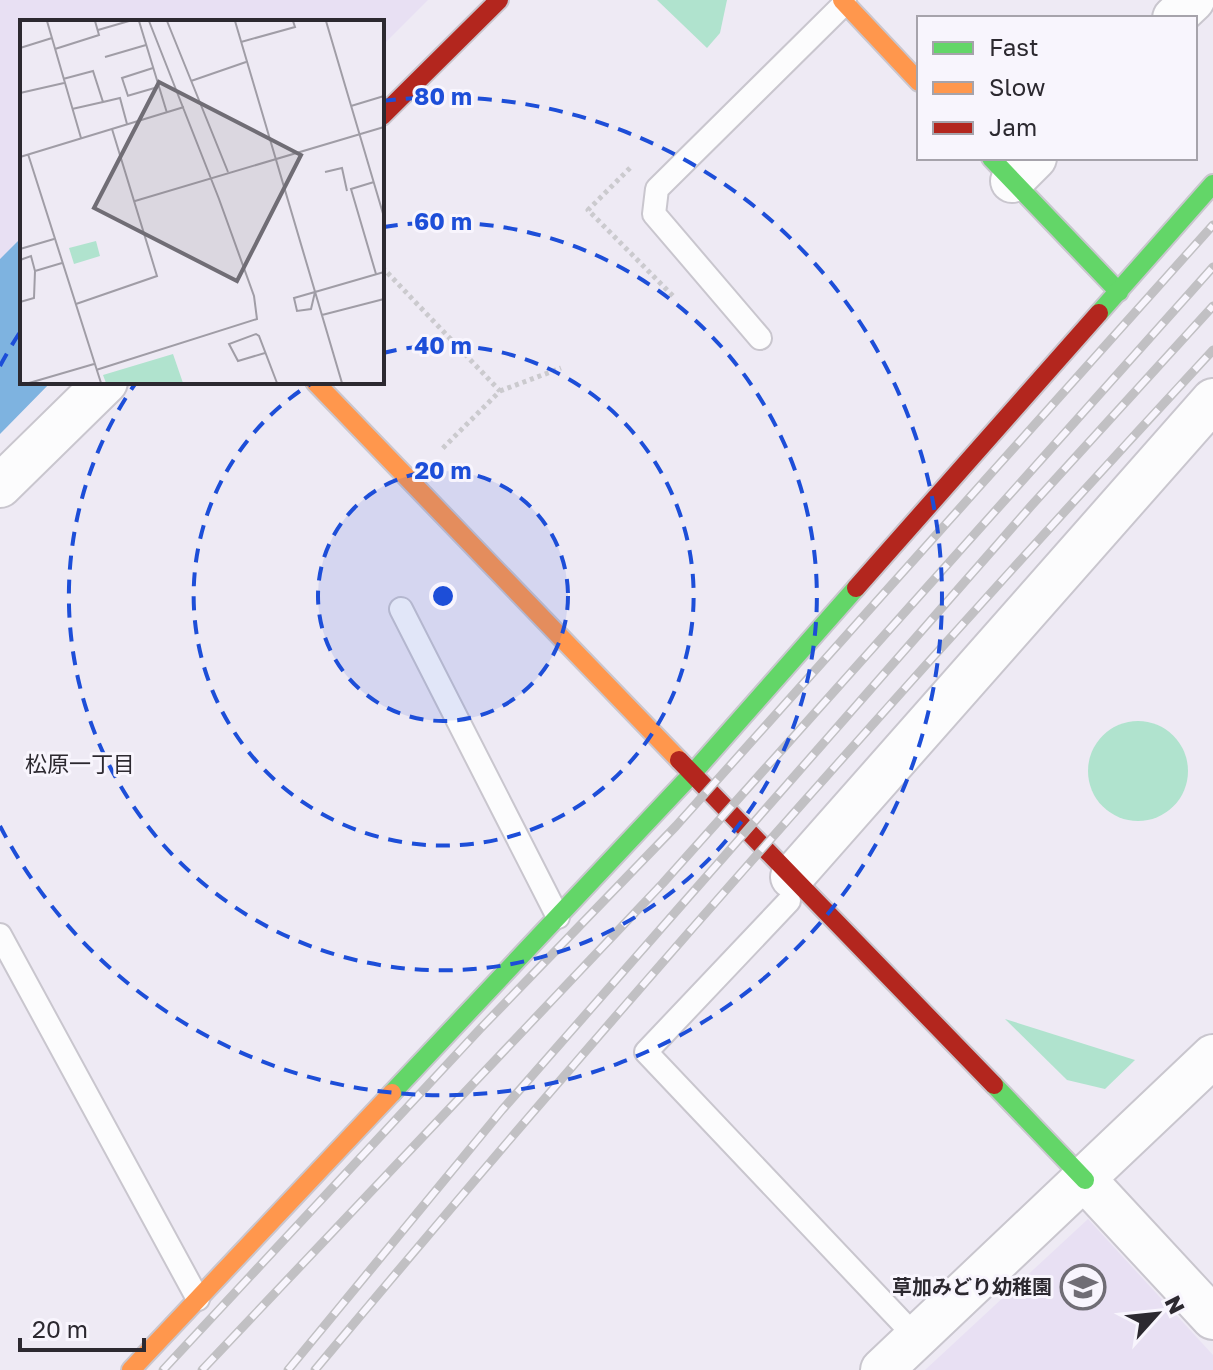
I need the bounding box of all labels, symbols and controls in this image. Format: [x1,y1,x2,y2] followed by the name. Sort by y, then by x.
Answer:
[917,16,1197,160] legend
[20,20,384,384] inset map
[989,32,1039,61] text: Fast
[989,72,1045,101] text: Slow
[414,81,472,110] text: 80 m
[989,112,1037,141] text: Jam
[414,206,472,235] text: 60 m
[414,330,472,359] text: 40 m
[414,455,472,484] text: 20 m
[429,582,457,610] centre of rings
[25,750,135,777] district label: 松原一丁目
[1059,1263,1107,1311] school or university icon: 草加みどり幼稚園
[892,1274,1052,1298] place label: 草加みどり幼稚園
[1117,1274,1197,1354] north arrow
[1159,1291,1191,1318] text: N
[20,1302,144,1352] scale bar
[32,1314,88,1343] text: 20 m

